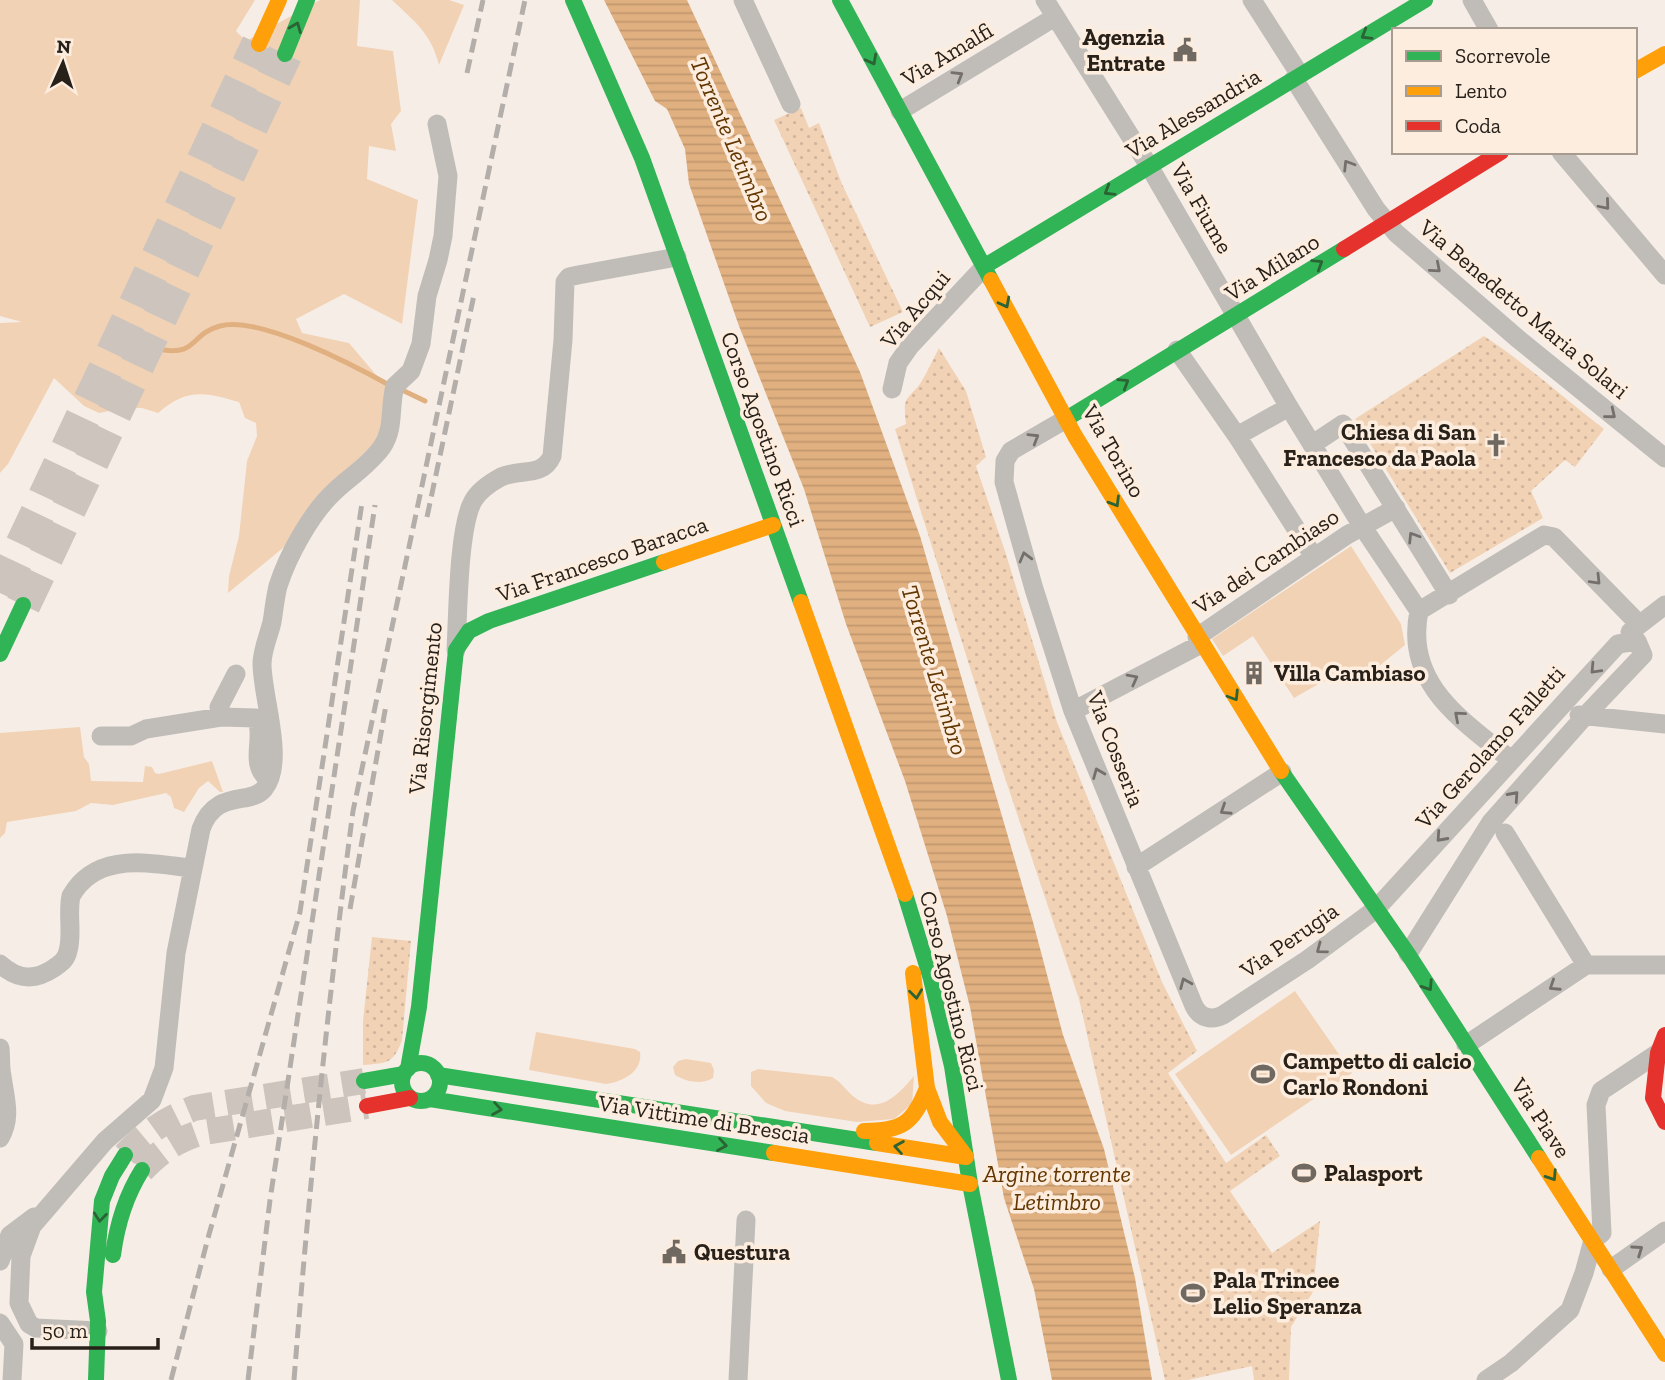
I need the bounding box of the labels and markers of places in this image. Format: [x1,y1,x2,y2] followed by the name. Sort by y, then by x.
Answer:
[1082,23,1165,77] place label: Agenzia Entrate
[1171,36,1199,64] public building icon: Agenzia Entrate
[1283,418,1476,472] place label: Chiesa di San Francesco da Paola
[1482,431,1510,459] church icon: Chiesa di San Francesco da Paola
[1240,659,1268,687] building icon: Villa Cambiaso
[1274,659,1425,687] place label: Villa Cambiaso
[1283,1047,1472,1101] place label: Campetto di calcio Carlo Rondoni
[1249,1060,1277,1088] sports icon: Campetto di calcio Carlo Rondoni
[1290,1159,1318,1187] sports icon: Palasport
[1324,1159,1423,1187] place label: Palasport
[660,1238,688,1266] public building icon: Questura
[694,1238,790,1266] place label: Questura
[1213,1266,1362,1320] place label: Pala Trincee Lelio Speranza
[1179,1279,1207,1307] sports icon: Pala Trincee Lelio Speranza

